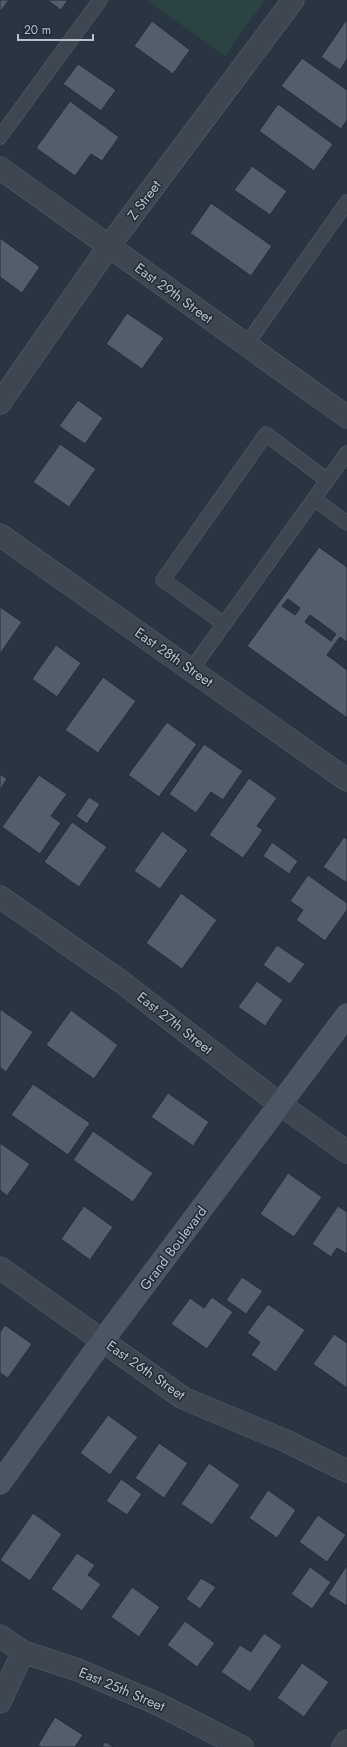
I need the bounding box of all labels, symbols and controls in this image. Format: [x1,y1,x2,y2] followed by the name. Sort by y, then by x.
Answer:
[18,16,93,42] scale bar
[24,21,51,39] text: 20 m
[122,175,166,224] street label: Z Street
[131,258,218,328] street label: East 29th Street
[131,623,218,692] street label: East 28th Street
[133,987,218,1059] street label: East 27th Street
[135,1202,211,1294] street label: Grand Boulevard
[103,1335,190,1405] street label: East 26th Street
[76,1662,169,1716] street label: East 25th Street

